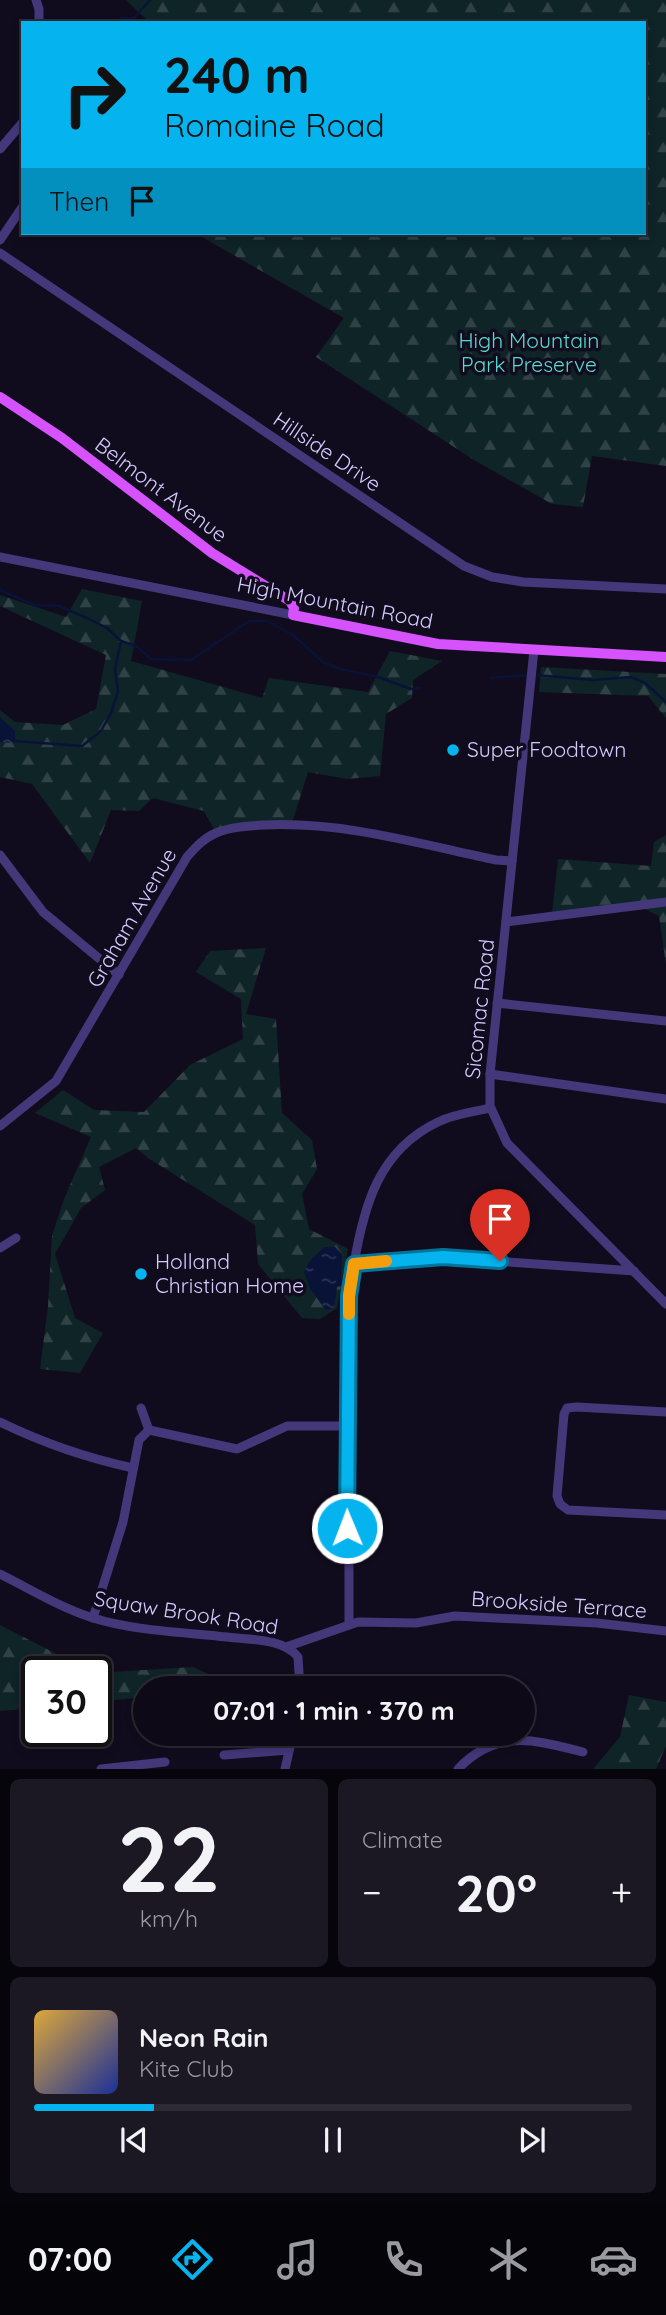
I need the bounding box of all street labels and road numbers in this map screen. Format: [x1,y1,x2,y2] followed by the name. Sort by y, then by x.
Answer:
[269,406,386,497] street label: Hillside Drive
[90,431,233,547] street label: Belmont Avenue
[235,570,435,634] street label: High Mountain Road
[81,843,182,992] street label: Graham Avenue
[459,938,499,1080] street label: Sicomac Road
[92,1585,280,1639] street label: Squaw Brook Road
[470,1585,648,1623] street label: Brookside Terrace

